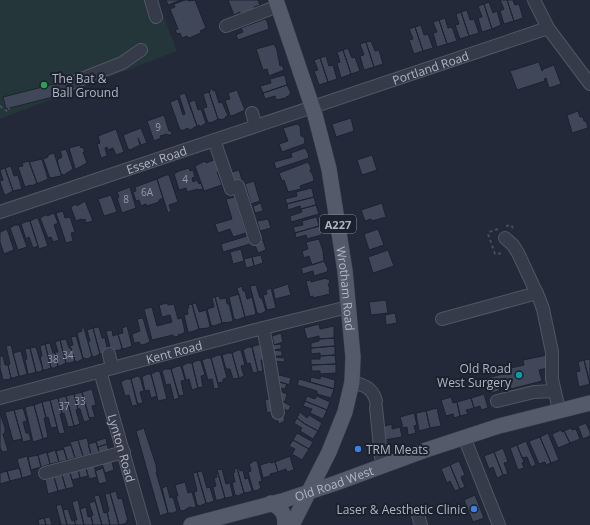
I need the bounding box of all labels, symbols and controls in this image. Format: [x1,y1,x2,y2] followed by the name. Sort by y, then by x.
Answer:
[390,47,471,88] street label: Portland Road
[52,70,119,101] place label: The Bat & Ball Ground
[39,80,49,90] marker: The Bat & Ball Ground
[155,120,161,134] house number: 9
[124,141,189,178] street label: Essex Road
[182,172,188,186] house number: 4
[141,185,154,199] house number: 6A
[123,192,129,206] house number: 8
[320,215,356,233] road number: A227
[333,245,359,331] street label: Wrotham Road
[144,336,204,367] street label: Kent Road
[62,348,74,362] house number: 34
[47,352,59,366] house number: 38
[437,360,512,391] place label: Old Road West Surgery
[514,370,524,380] marker: Old Road West Surgery
[74,394,86,408] house number: 33
[58,399,70,413] house number: 37
[104,412,140,484] street label: Lynton Road
[366,441,428,458] place label: TRM Meats
[353,444,363,454] marker: TRM Meats
[292,461,376,505] street label: Old Road West
[336,501,466,518] place label: Laser & Aesthetic Clinic
[469,504,479,514] marker: Laser & Aesthetic Clinic

